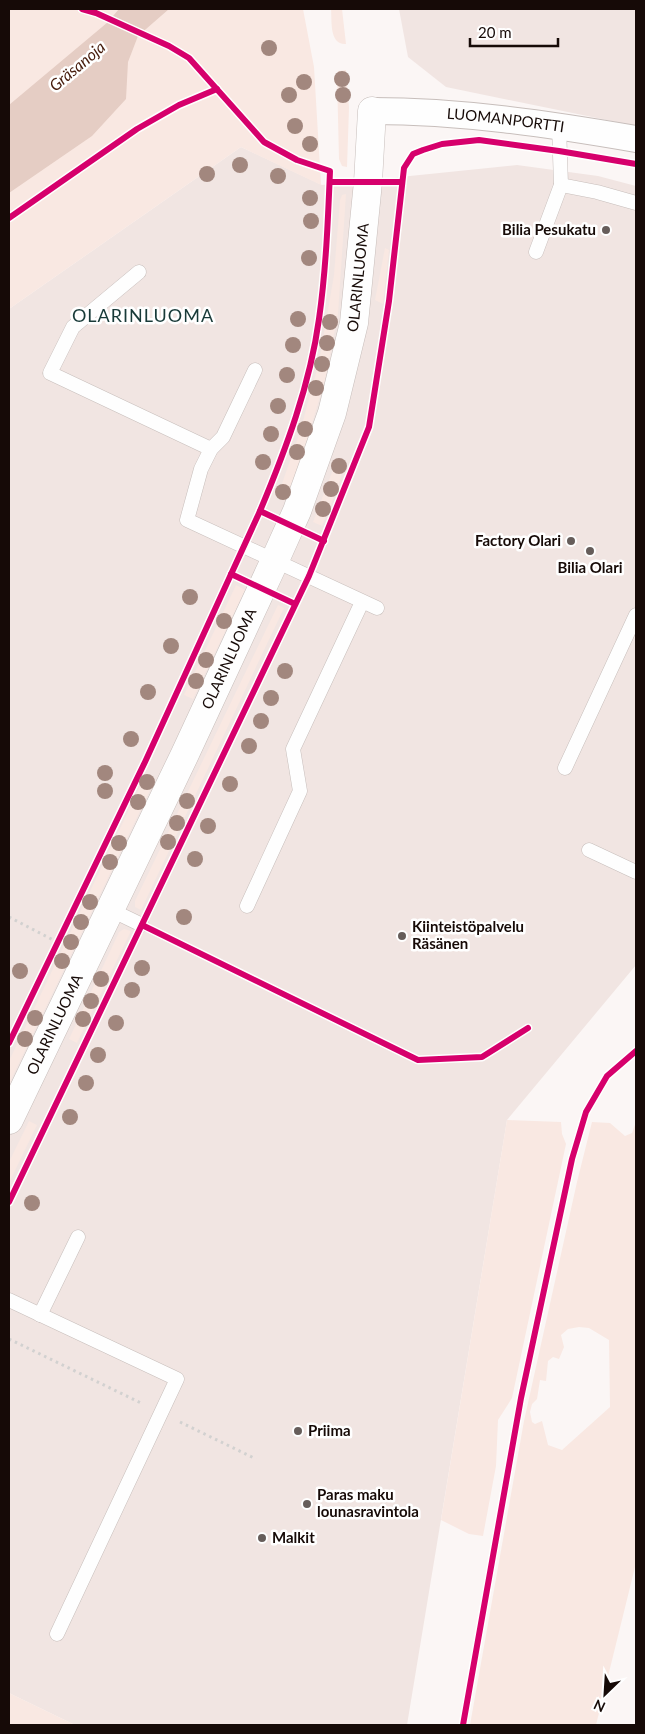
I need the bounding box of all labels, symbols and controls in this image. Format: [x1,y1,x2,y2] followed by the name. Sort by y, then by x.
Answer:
[470,15,558,47] scale bar
[478,23,512,41] text: 20 m
[45,37,109,94] water label: Gräsanoja
[446,104,566,135] street label: LUOMANPORTTI
[502,220,596,238] place label: Bilia Pesukatu
[342,221,372,334] street label: OLARINLUOMA
[600,224,612,236] marker: Bilia Pesukatu
[72,304,214,326] district label: OLARINLUOMA
[475,531,561,549] place label: Factory Olari
[565,535,577,547] marker: Factory Olari
[584,545,596,557] marker: Bilia Olari
[557,558,623,576] place label: Bilia Olari
[197,604,260,712] street label: OLARINLUOMA
[412,917,524,952] place label: Kiinteistöpalvelu Räsänen
[396,930,408,942] marker: Kiinteistöpalvelu Räsänen
[22,970,86,1077] street label: OLARINLUOMA
[308,1421,351,1439] place label: Priima
[292,1425,304,1437] marker: Priima
[317,1485,419,1520] place label: Paras maku lounasravintola
[301,1498,313,1510] marker: Paras maku lounasravintola
[272,1528,315,1546] place label: Malkit
[256,1532,268,1544] marker: Malkit
[580,1669,630,1719] north arrow
[591,1696,608,1716] text: N

